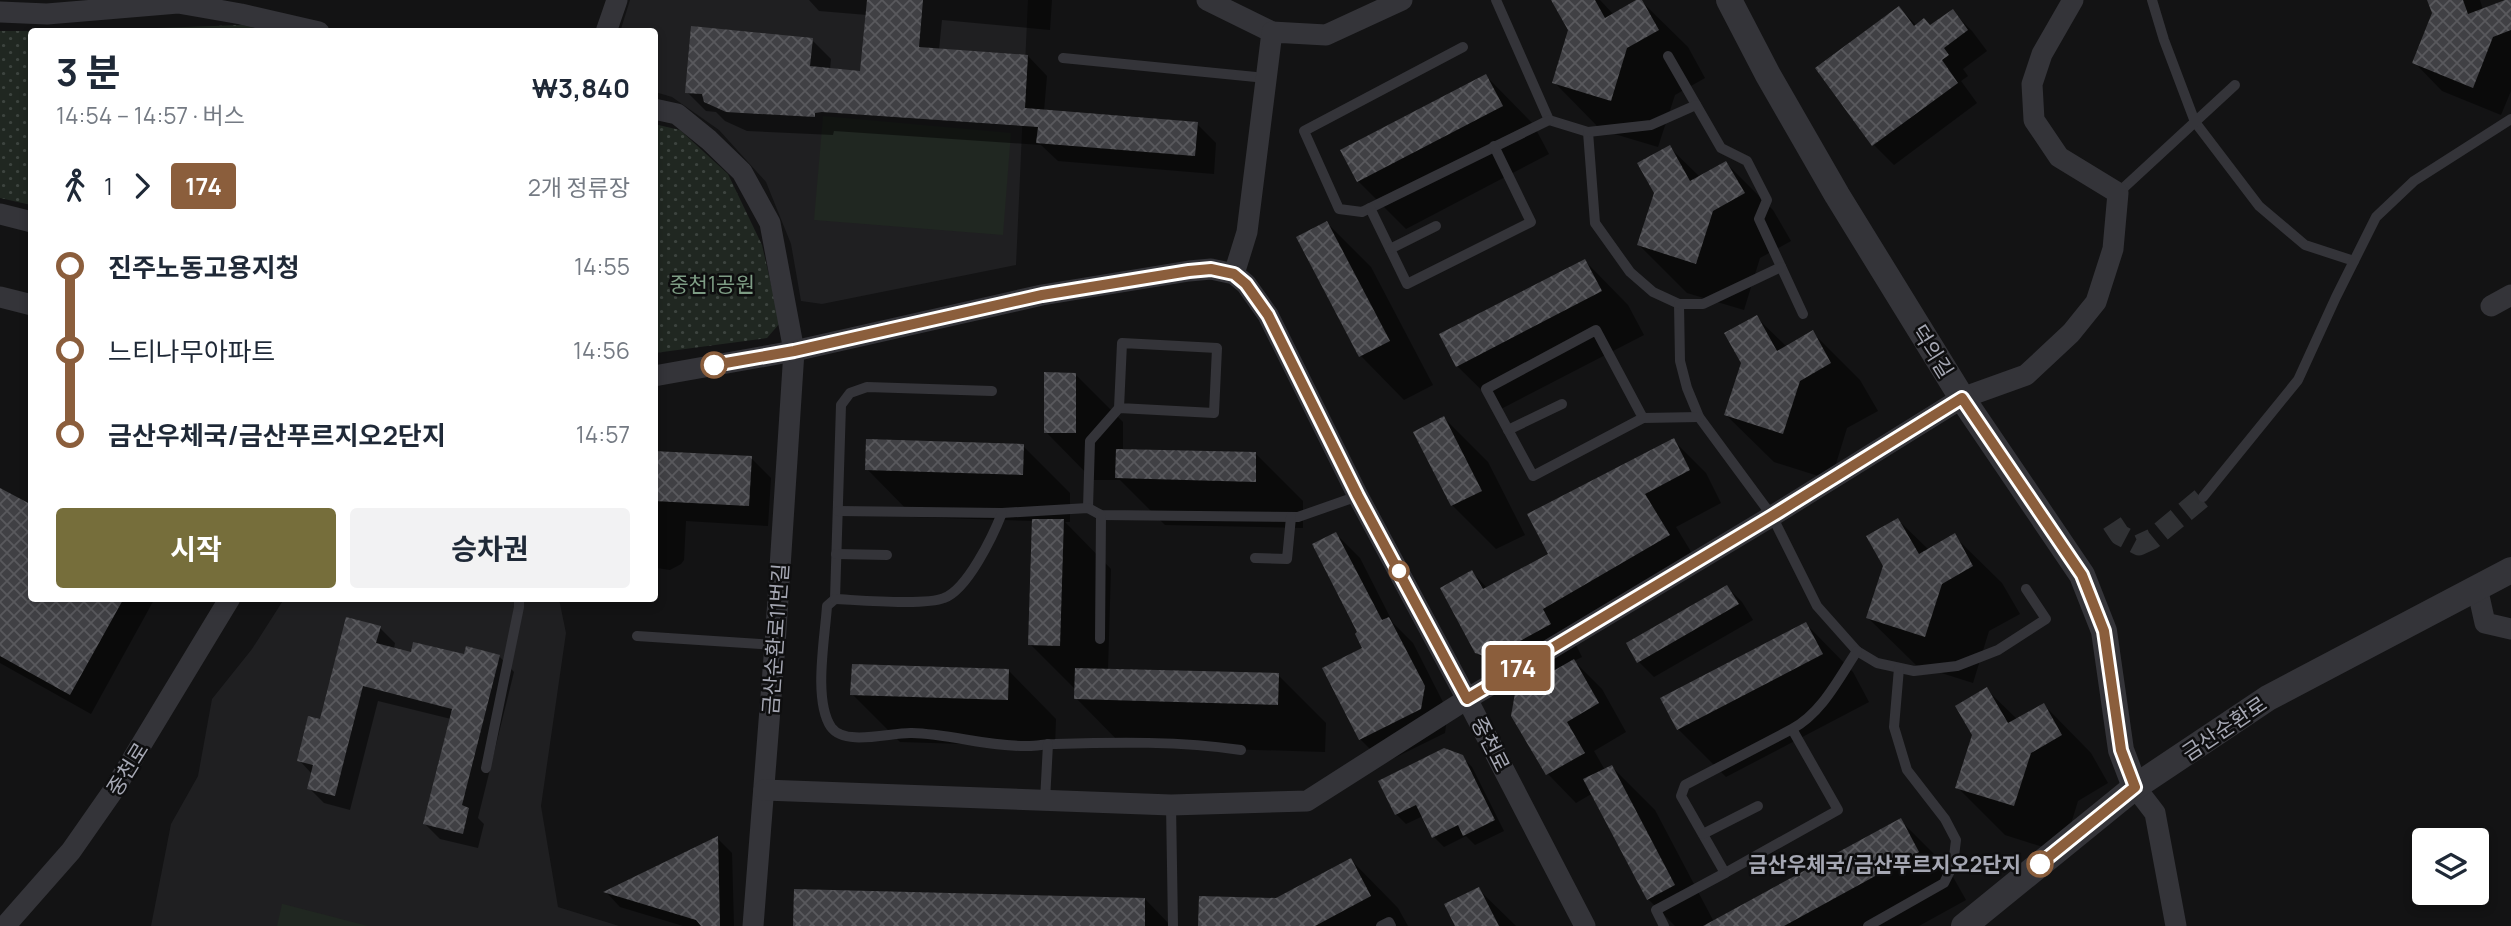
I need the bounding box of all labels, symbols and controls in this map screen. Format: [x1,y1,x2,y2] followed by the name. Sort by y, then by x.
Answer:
[56,45,121,97] text: 3 분
[532,70,630,106] text: ₩3,840
[56,99,245,131] text: 14:54 – 14:57 · 버스
[56,167,94,205] icon: walk
[123,167,161,205] icon: forward
[185,169,222,202] text: 174
[104,170,113,202] text: 1
[528,171,630,203] text: 2개 정류장
[108,249,299,285] text: 진주노동고용지청
[574,250,630,282] text: 14:55
[669,270,755,298] park label: 중천1공원
[1906,319,1960,383] street label: 덕의길
[108,333,275,369] text: 느티나무아파트
[573,334,630,366] text: 14:56
[701,352,727,378] unlabelled marker
[108,417,446,453] text: 금산우체국/금산푸르지오2단지
[576,418,630,450] text: 14:57
[56,508,336,588] button: 시작
[350,508,630,588] button: 승차권
[1389,561,1409,581] unlabelled marker
[756,562,794,716] street label: 금산순환로11번길
[1478,645,1558,691] line badge: 174
[1500,651,1536,684] text: 174
[2176,689,2272,767] street label: 금산순환로
[1465,712,1517,776] street label: 중천로
[100,737,154,801] street label: 중천로
[2412,828,2489,905] map controls
[2412,828,2489,905] button: layers
[1748,850,2021,878] place label: 금산우체국/금산푸르지오2단지
[2027,851,2053,877] marker: 금산우체국/금산푸르지오2단지

